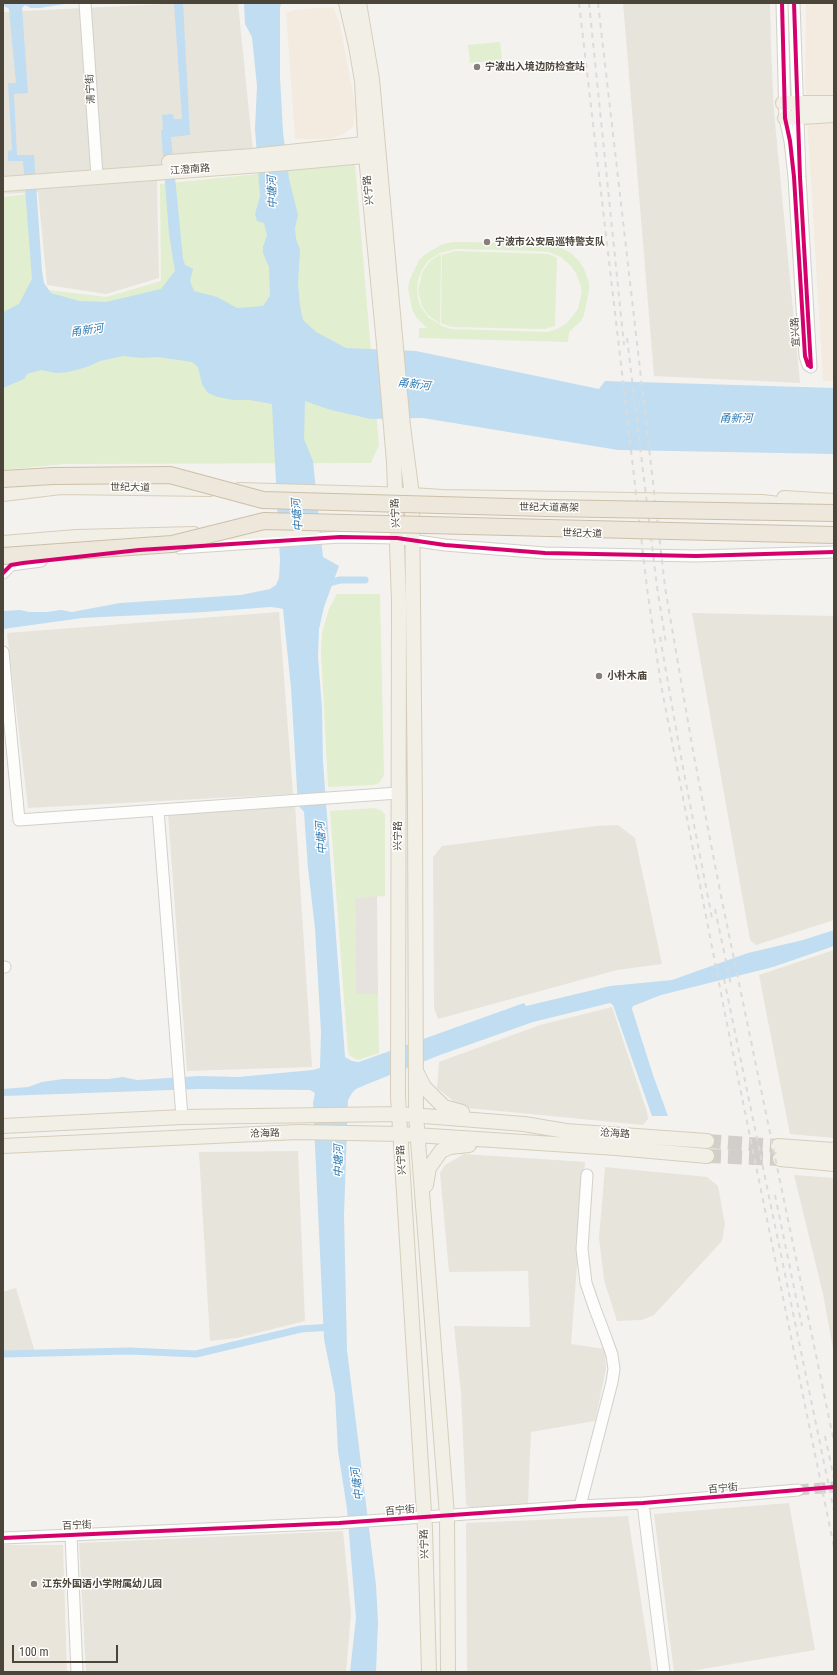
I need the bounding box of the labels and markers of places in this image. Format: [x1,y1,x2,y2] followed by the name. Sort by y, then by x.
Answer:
[485,61,585,73] place label: 宁波出入境边防检查站
[472,62,482,72] marker: 宁波出入境边防检查站
[495,236,605,248] place label: 宁波市公安局巡特警支队
[482,237,492,247] marker: 宁波市公安局巡特警支队
[607,670,647,682] place label: 小朴木庙
[594,671,604,681] marker: 小朴木庙
[42,1578,162,1590] place label: 江东外国语小学附属幼儿园
[29,1579,39,1589] marker: 江东外国语小学附属幼儿园

